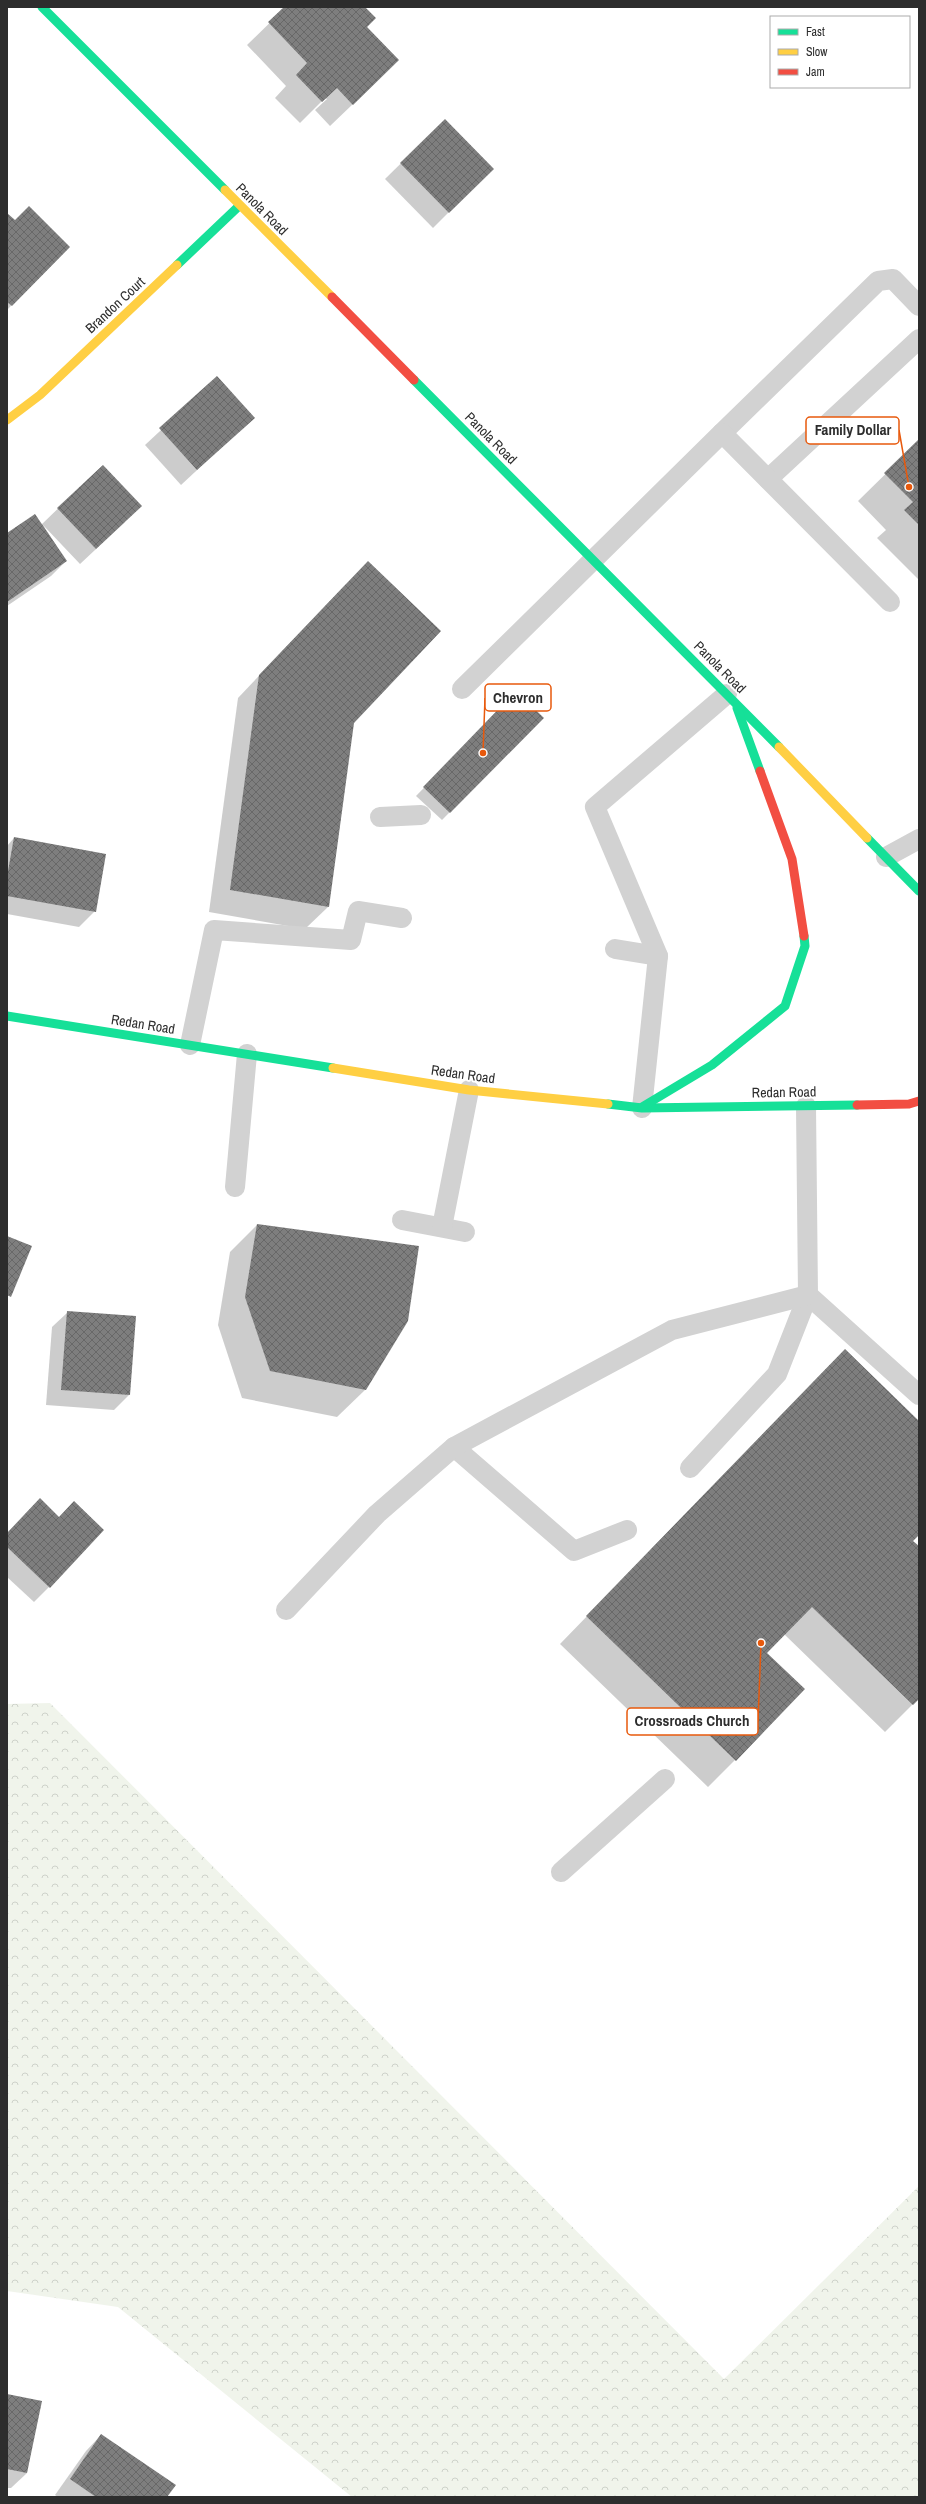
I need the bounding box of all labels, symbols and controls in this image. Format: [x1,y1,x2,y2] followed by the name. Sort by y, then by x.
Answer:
[770,16,910,88] legend
[806,24,825,40] text: Fast
[806,44,828,60] text: Slow
[806,64,825,80] text: Jam
[232,179,292,239] street label: Panola Road
[82,273,148,337] street label: Brandon Court
[461,408,521,468] street label: Panola Road
[806,417,899,444] callout: Family Dollar
[815,419,892,440] text: Family Dollar
[690,637,750,697] street label: Panola Road
[485,684,551,711] callout: Chevron
[493,687,543,708] text: Chevron
[110,1010,176,1038] street label: Redan Road
[430,1061,496,1087] street label: Redan Road
[752,1082,816,1102] street label: Redan Road
[627,1708,758,1735] callout: Crossroads Church
[635,1710,749,1731] text: Crossroads Church

